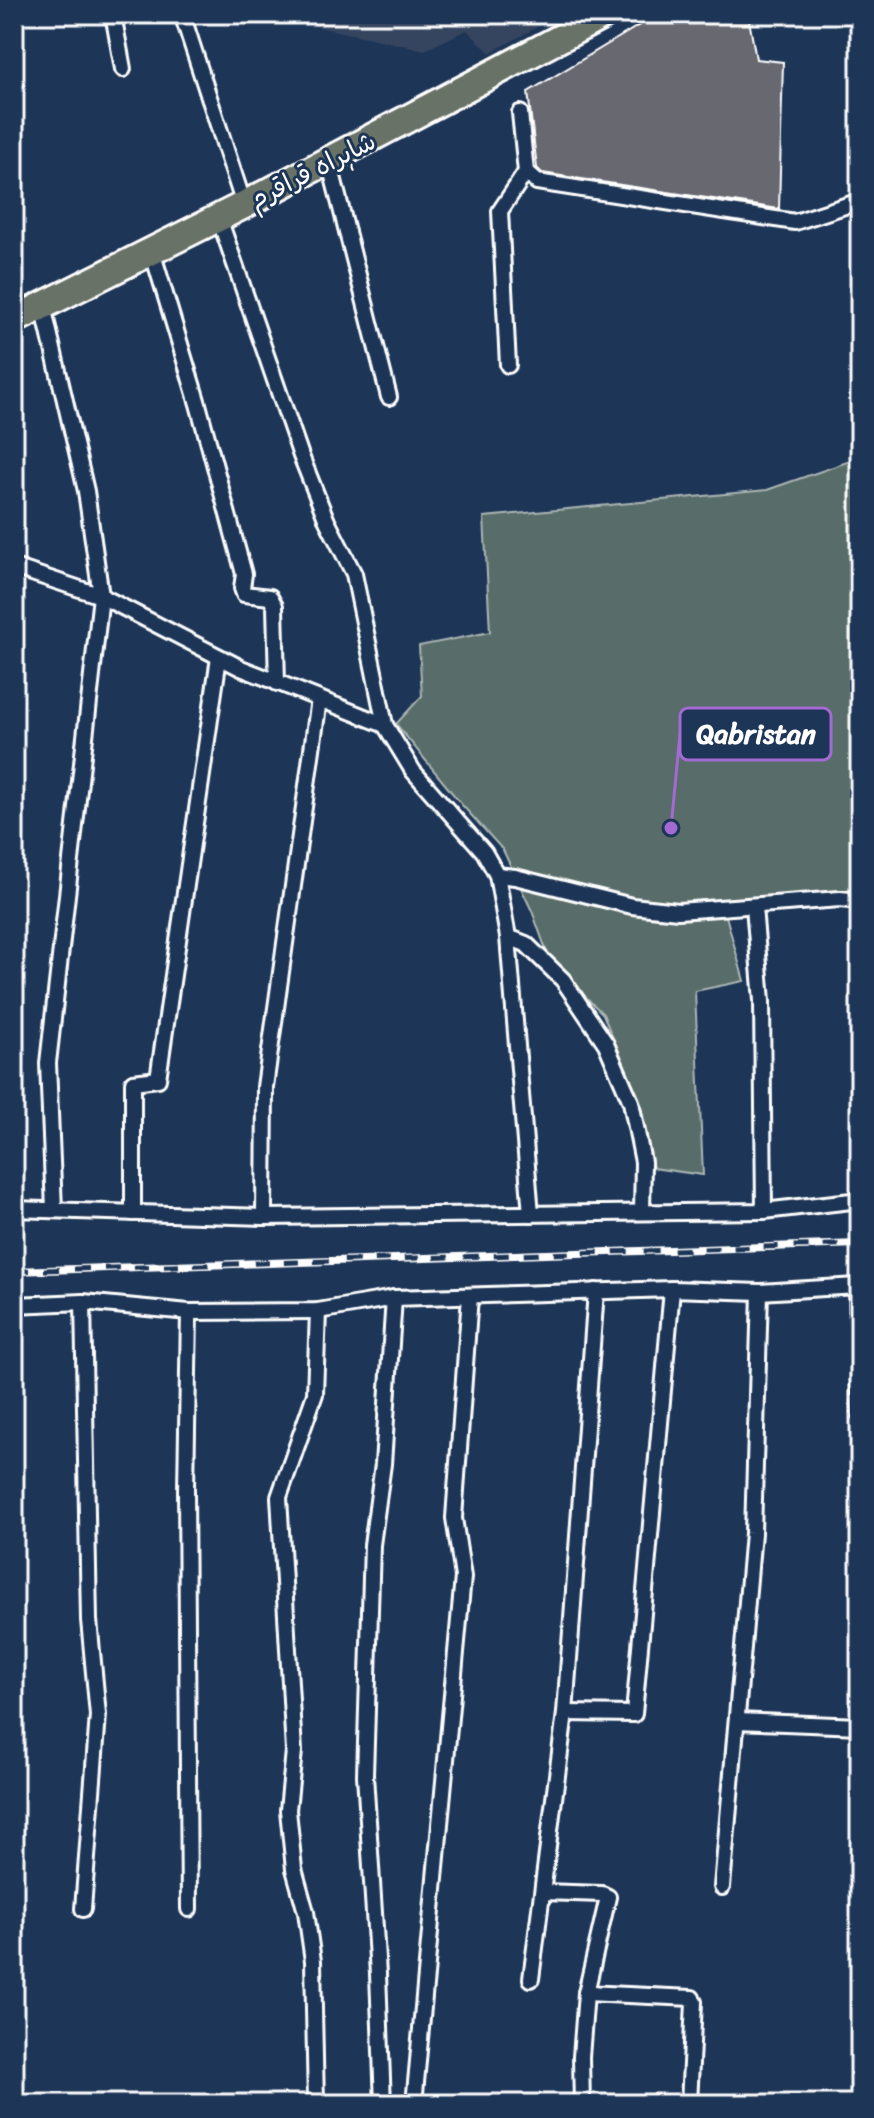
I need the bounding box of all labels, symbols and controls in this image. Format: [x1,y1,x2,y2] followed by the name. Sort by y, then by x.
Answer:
[240,118,384,222] street label: شاہراہ قراقرم
[680,708,831,760] callout: Qabristan
[696,709,817,758] text: Qabristan

